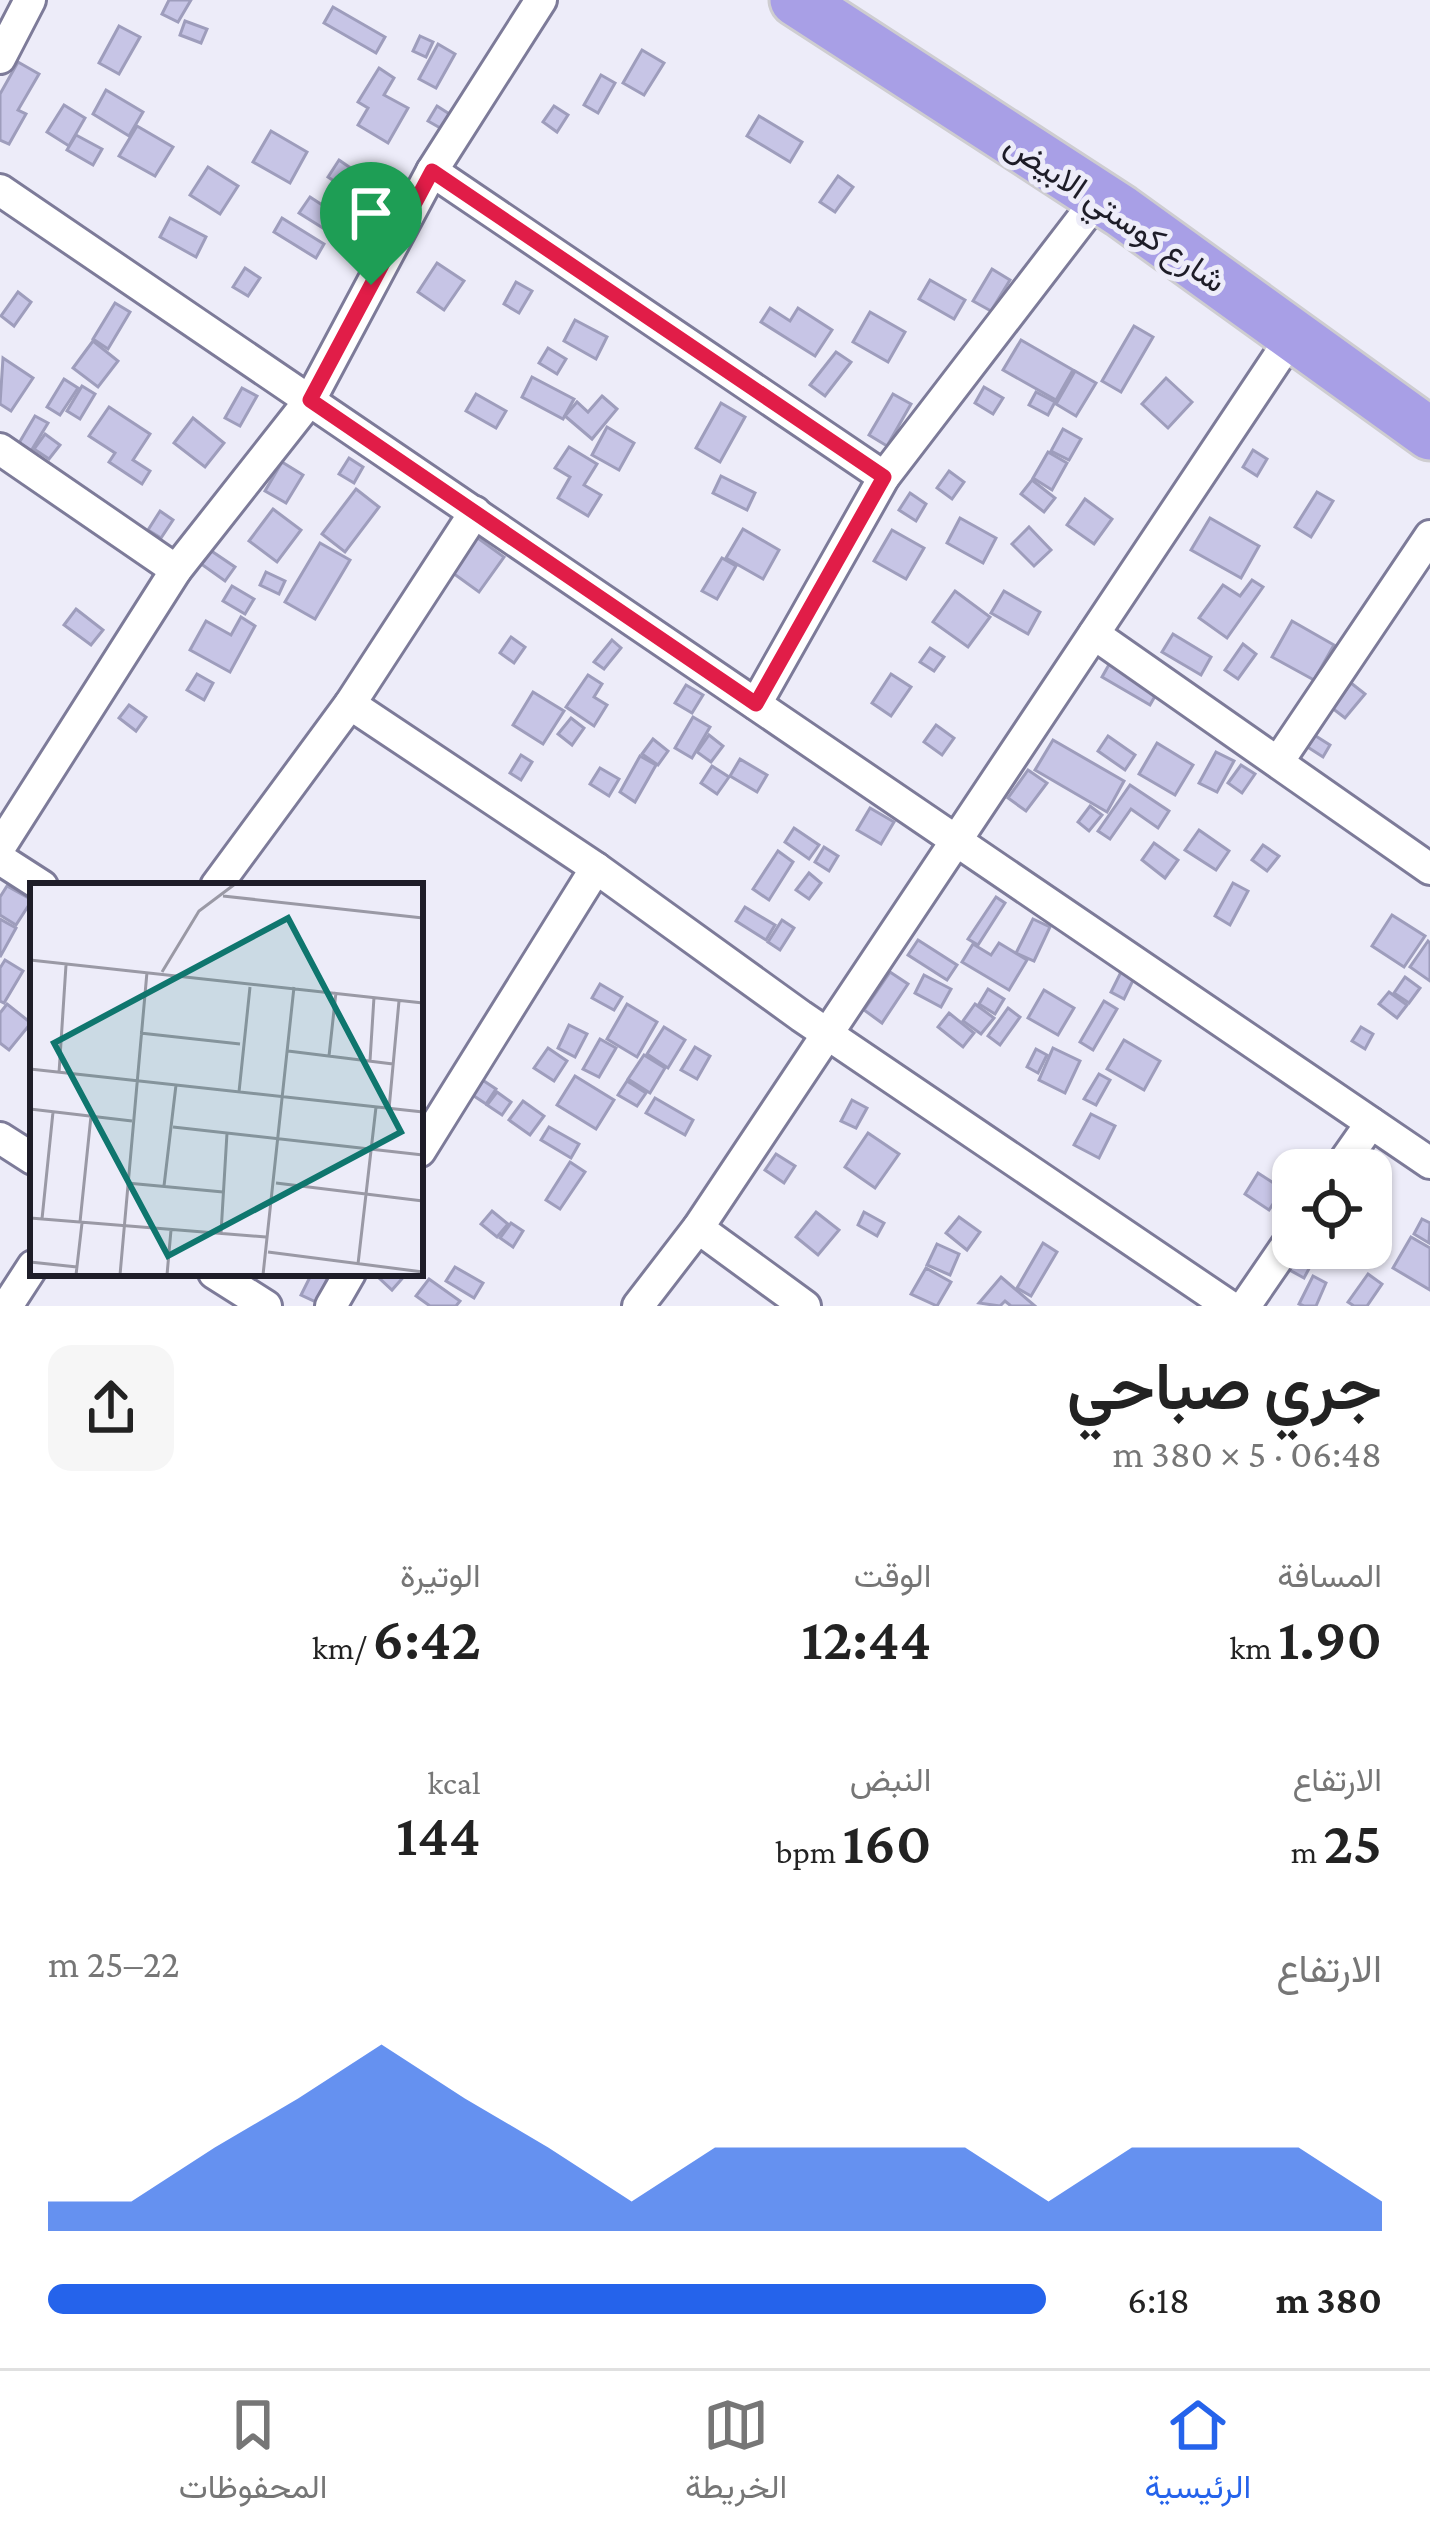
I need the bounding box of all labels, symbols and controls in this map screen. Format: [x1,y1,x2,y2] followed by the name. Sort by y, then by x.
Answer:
[994,125,1233,306] street label: شارع كوستي الابيض
[320,162,422,285] pin
[338,180,404,246] icon: arrive
[30,883,423,1276] inset map
[1272,1149,1392,1269] map controls
[1272,1149,1392,1269] button: locate
[48,1345,174,1471] button: share
[1067,1350,1382,1423] text: جري صباحي
[1112,1432,1382,1475] text: 06:48 · 5 × 380 m
[400,1557,481,1594] text: الوتيرة
[854,1557,931,1594] text: الوقت
[1277,1557,1382,1594] text: المسافة
[372,1605,481,1672] text: 6:42
[801,1605,931,1672] text: 12:44
[1278,1605,1382,1672] text: 1.90
[312,1629,372,1666] text: /km
[1229,1629,1278,1666] text: km
[850,1761,931,1798] text: النبض
[1292,1761,1382,1798] text: الارتفاع
[427,1764,481,1801] text: kcal
[396,1801,481,1868] text: 144
[843,1809,931,1876] text: 160
[1323,1809,1382,1876] text: 25
[776,1833,843,1870] text: bpm
[1291,1833,1323,1870] text: m
[48,1942,180,1985] text: 22–25 m
[1276,1947,1382,1990] text: الارتفاع
[1127,2278,1190,2321] text: 6:18
[1276,2278,1382,2321] text: 380 m
[179,2392,327,2516] tab: المحفوظات
[685,2392,787,2516] tab: الخريطة
[1145,2392,1251,2516] tab: الرئيسية

